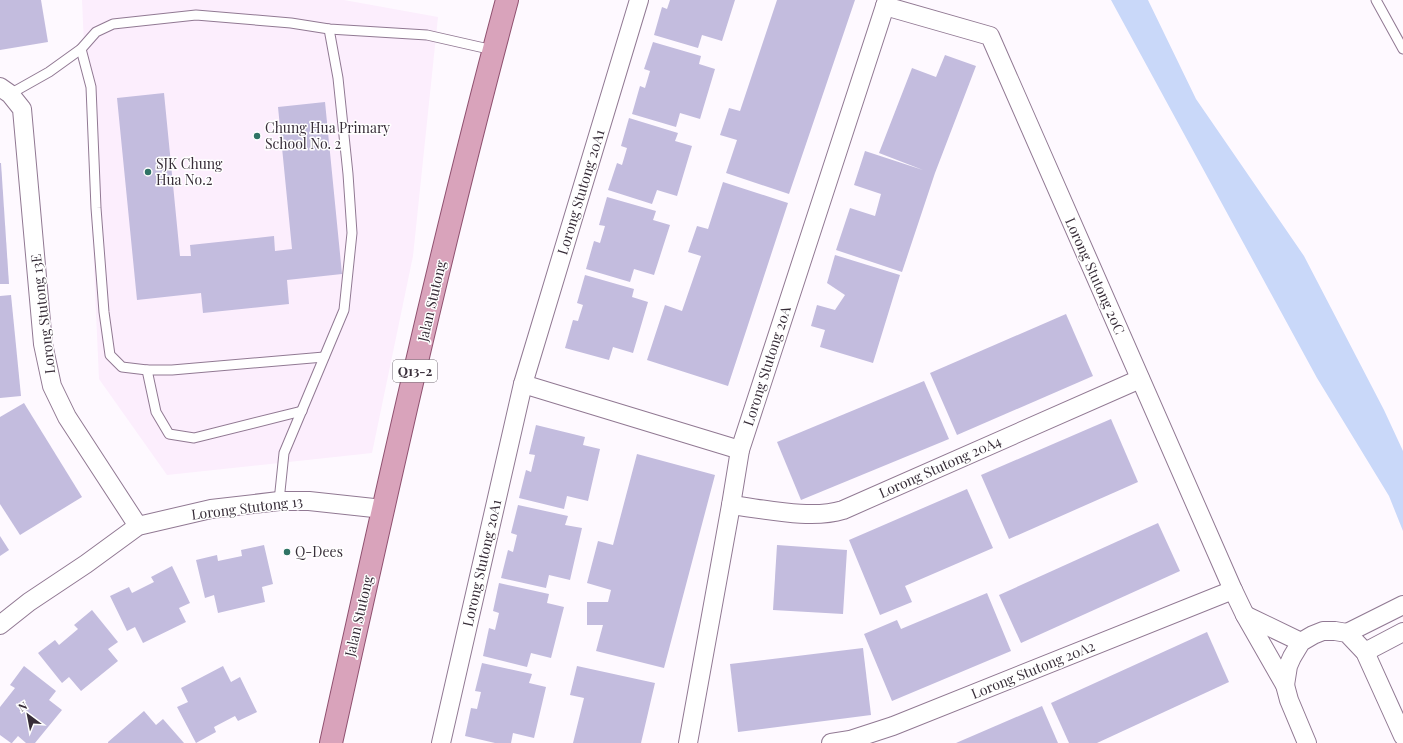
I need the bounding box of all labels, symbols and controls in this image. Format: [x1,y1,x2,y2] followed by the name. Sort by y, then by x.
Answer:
[265,118,390,153] place label: Chung Hua Primary School No. 2
[552,127,609,257] street label: Lorong Stutong 20A1
[252,131,262,141] marker: Chung Hua Primary School No. 2
[156,154,223,189] place label: SJK Chung Hua No.2
[143,167,153,177] marker: SJK Chung Hua No.2
[1061,215,1130,337] street label: Lorong Stutong 20C
[26,253,59,375] street label: Lorong Stutong 13E
[413,258,450,344] street label: Jalan Stutong
[738,303,795,428] street label: Lorong Stutong 20A
[393,360,437,382] road number: Q13-2
[876,431,1004,502] street label: Lorong Stutong 20A4
[190,491,304,524] street label: Lorong Stutong 13
[458,497,505,628] street label: Lorong Stutong 20A1
[295,542,343,561] place label: Q-Dees
[282,547,292,557] marker: Q-Dees
[340,573,377,659] street label: Jalan Stutong
[968,636,1098,703] street label: Lorong Stutong 20A2
[8,695,48,735] north arrow
[15,698,30,715] text: N

